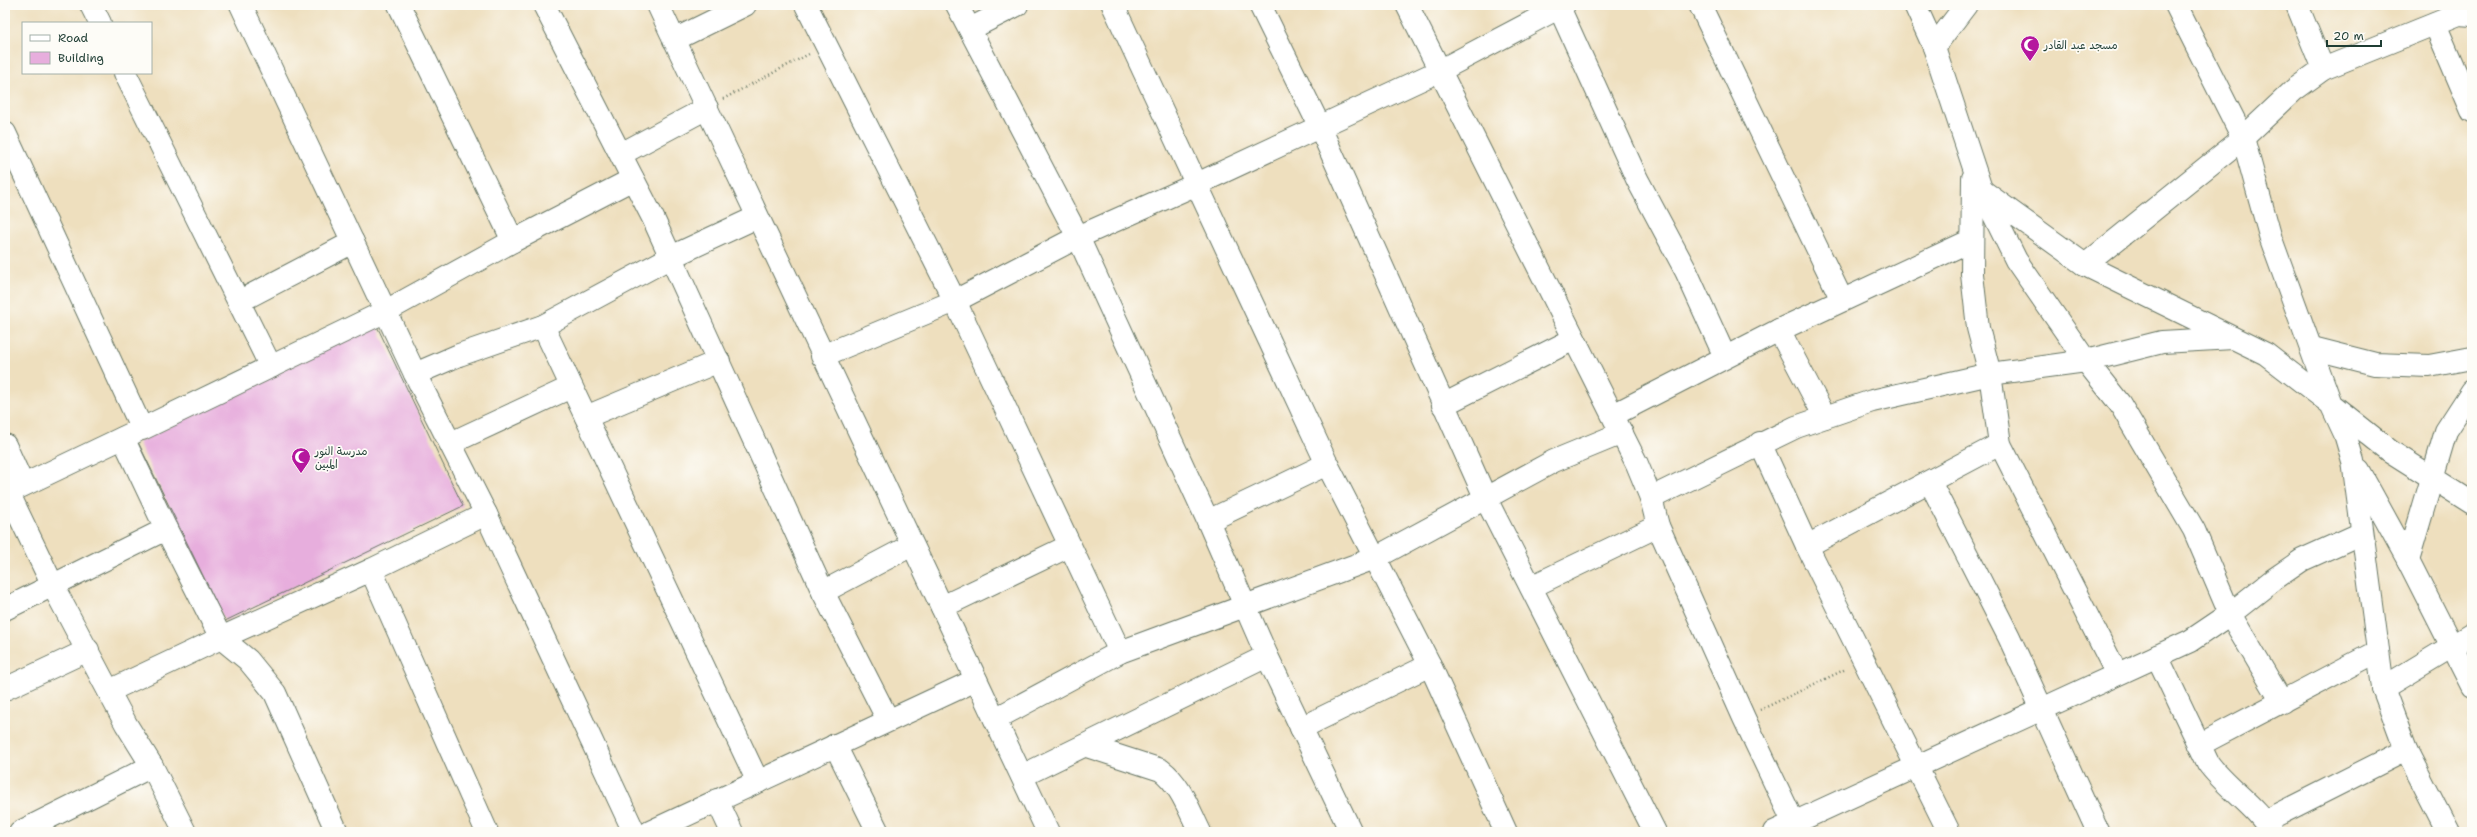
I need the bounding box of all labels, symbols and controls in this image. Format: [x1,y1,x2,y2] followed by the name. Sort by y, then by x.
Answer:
[22,22,152,74] legend
[2327,22,2381,48] scale bar
[2333,28,2364,44] text: 20 m
[58,30,89,46] text: Road
[2019,34,2041,62] mosque icon: مسجد عبد القادر
[2043,38,2118,53] place label: مسجد عبد القادر
[58,50,104,66] text: Building
[314,444,368,472] place label: مدرسة النور المبين
[290,446,312,474] mosque icon: مدرسة النور المبين

